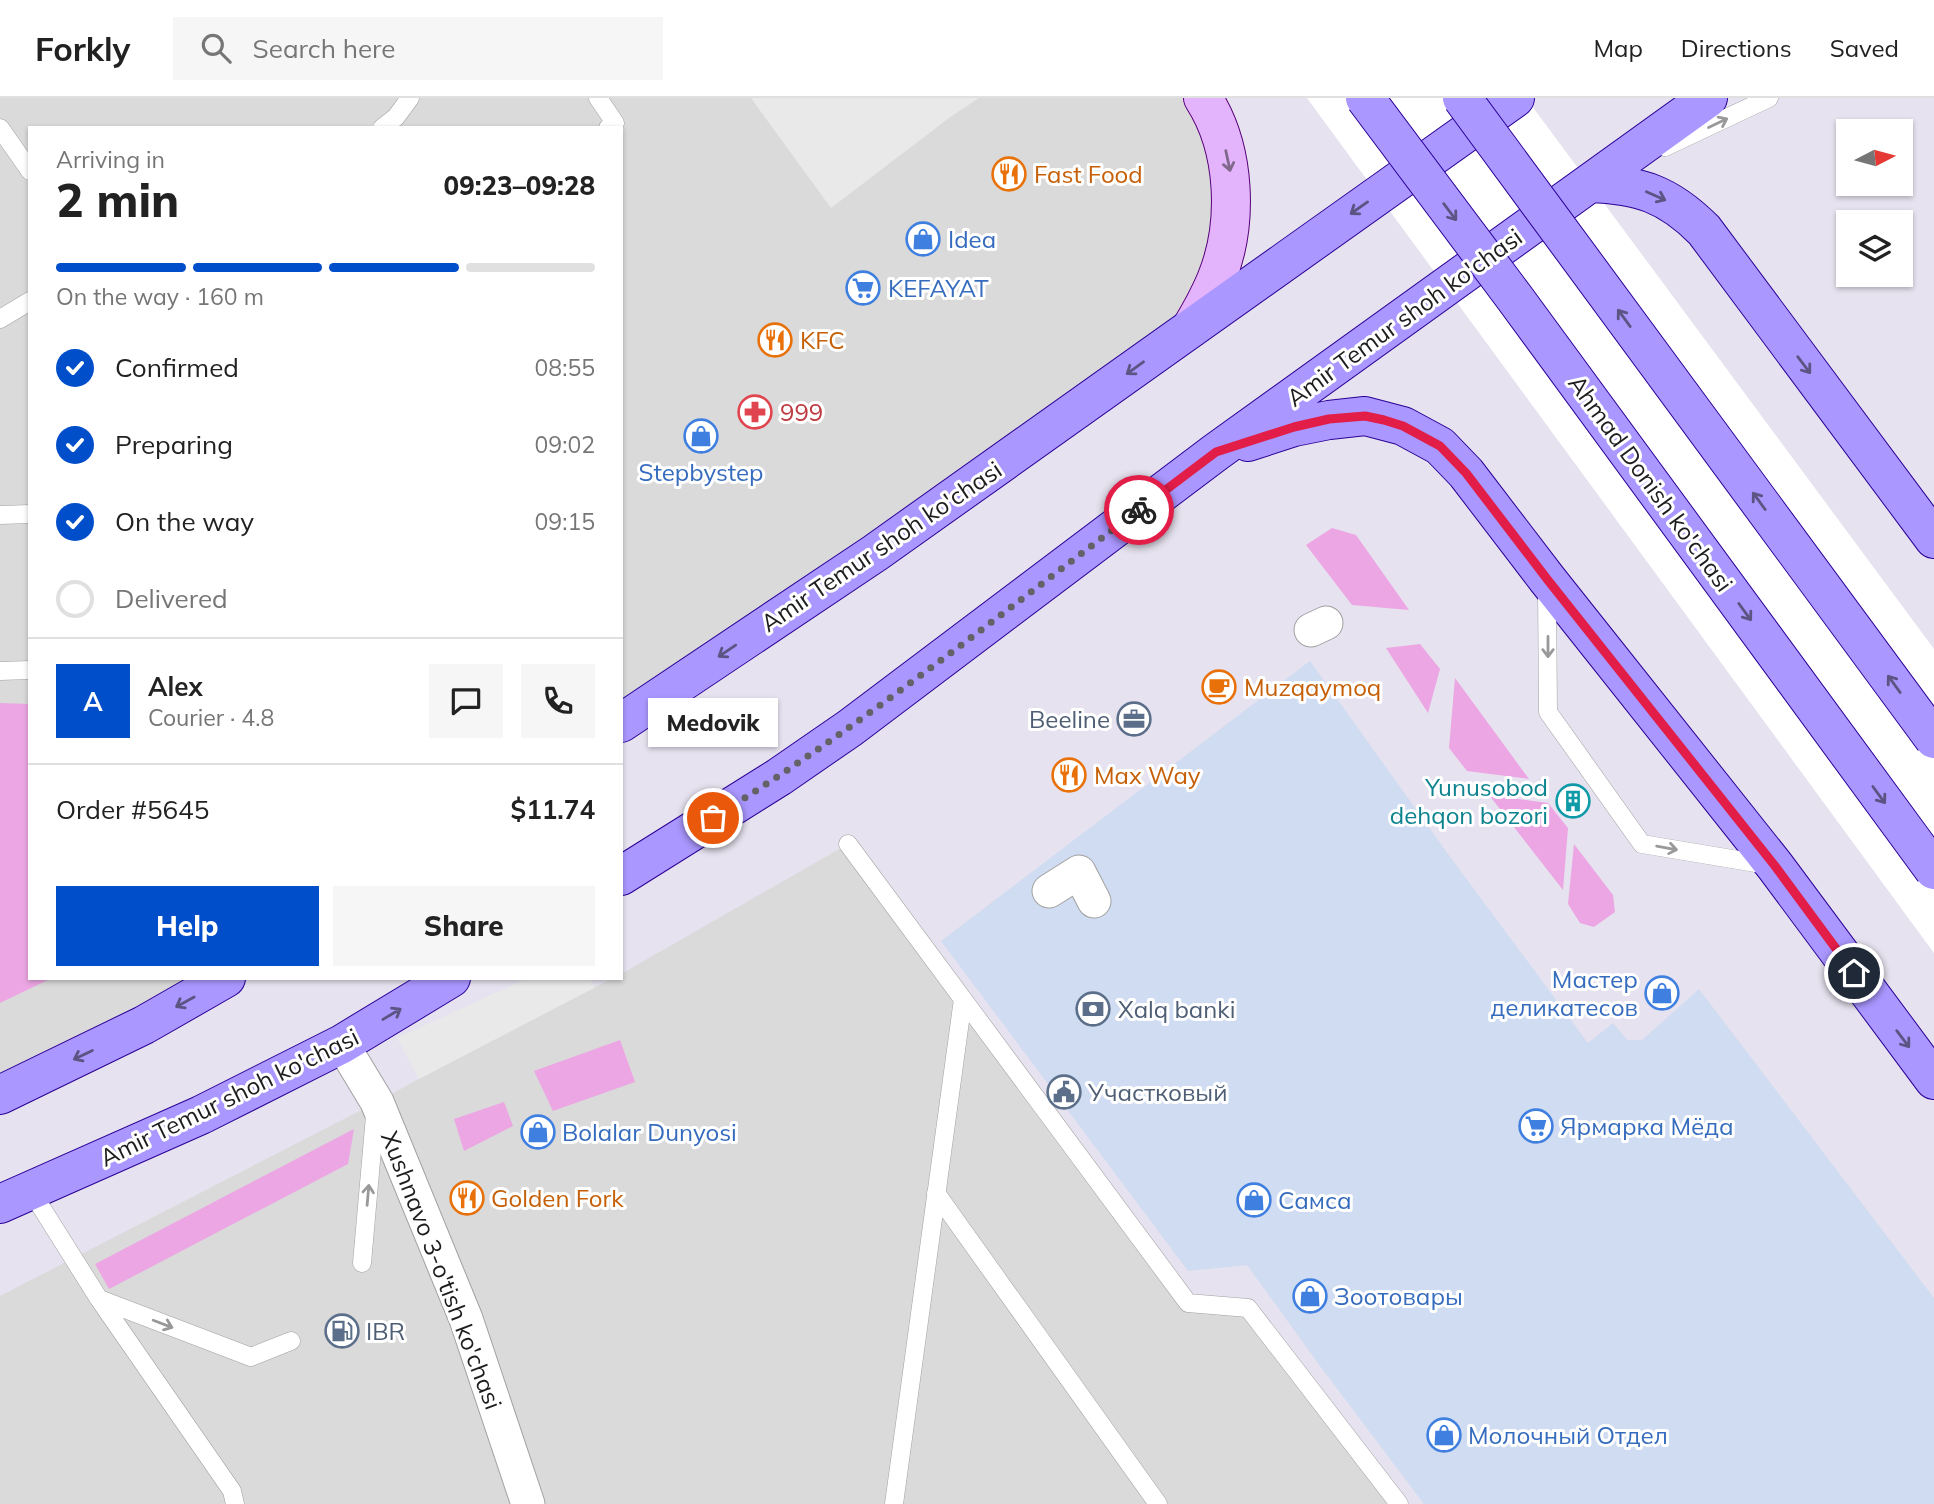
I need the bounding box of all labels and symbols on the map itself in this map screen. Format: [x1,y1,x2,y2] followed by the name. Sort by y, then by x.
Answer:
[1707,115,1728,129] one-way arrow
[1836,119,1913,196] north arrow
[1221,149,1235,172] one-way arrow
[990,155,1028,193] restaurant icon: Fast Food
[1034,159,1143,189] place label: Fast Food
[1645,190,1666,203] one-way arrow
[1350,201,1369,216] one-way arrow
[1442,202,1457,221] one-way arrow
[904,220,942,258] shop icon: Idea
[1280,221,1528,413] street label: Amir Temur shoh ko'chasi
[948,224,996,254] place label: Idea
[844,269,882,307] supermarket icon: KEFAYAT
[888,273,989,303] place label: KEFAYAT
[1616,309,1631,328] one-way arrow
[756,321,794,359] restaurant icon: KFC
[800,325,845,355] place label: KFC
[1797,355,1811,374] one-way arrow
[1126,361,1145,375] one-way arrow
[1562,369,1740,597] street label: Ahmad Donish ko'chasi
[736,393,774,431] pharmacy icon: 999
[780,397,823,427] place label: 999
[682,417,720,455] shop icon: Stepbystep
[755,454,1007,638] street label: Amir Temur shoh ko'chasi
[639,457,763,487] place label: Stepbystep
[1104,475,1174,545] courier
[1751,492,1766,511] one-way arrow
[1738,602,1752,621] one-way arrow
[1541,635,1555,658] one-way arrow
[718,644,737,659] one-way arrow
[1200,668,1238,706] cafe icon: Muzqaymoq
[1244,672,1381,702] place label: Muzqaymoq
[1886,675,1901,694] one-way arrow
[648,699,778,748] callout: Medovik
[1115,700,1153,738] office icon: Beeline
[1029,704,1110,734] place label: Beeline
[1050,756,1088,794] restaurant icon: Max Way
[1094,760,1201,790] place label: Max Way
[1390,772,1548,830] place label: Yunusobod dehqon bozori
[1554,782,1592,820] building icon: Yunusobod dehqon bozori
[1872,785,1887,804] one-way arrow
[683,788,743,848] pin
[1655,842,1678,855] one-way arrow
[1824,943,1884,1003] pin
[1491,964,1638,1022] place label: Мастер деликатесов
[1643,974,1681,1012] shop icon: Мастер деликатесов
[1074,990,1112,1028] bank icon: Xalq banki
[1118,994,1235,1024] place label: Xalq banki
[175,996,196,1009] one-way arrow
[381,1007,401,1021] one-way arrow
[95,1021,363,1173] street label: Amir Temur shoh ko'chasi
[1896,1029,1911,1048] one-way arrow
[73,1049,94,1063] one-way arrow
[1045,1073,1083,1111] public building icon: Участковый
[1087,1077,1228,1107] place label: Участковый
[1517,1107,1555,1145] supermarket icon: Ярмарка Мёда
[1560,1111,1734,1141] place label: Ярмарка Мёда
[519,1113,557,1151] shop icon: Bolalar Dunyosi
[562,1117,737,1147] place label: Bolalar Dunyosi
[375,1127,509,1413] street label: Xushnavo 3-o'tish ko'chasi
[448,1179,486,1217] restaurant icon: Golden Fork
[1235,1181,1273,1219] shop icon: Самса
[491,1183,624,1213] place label: Golden Fork
[362,1184,375,1206] one-way arrow
[1278,1185,1352,1215] place label: Самса
[1291,1277,1329,1315] shop icon: Зоотовары
[1334,1281,1463,1311] place label: Зоотовары
[323,1312,361,1350] fuel station icon: IBR
[366,1316,405,1346] place label: IBR
[151,1318,173,1331] one-way arrow
[1425,1416,1463,1454] shop icon: Молочный Отдел
[1468,1420,1668,1450] place label: Молочный Отдел

